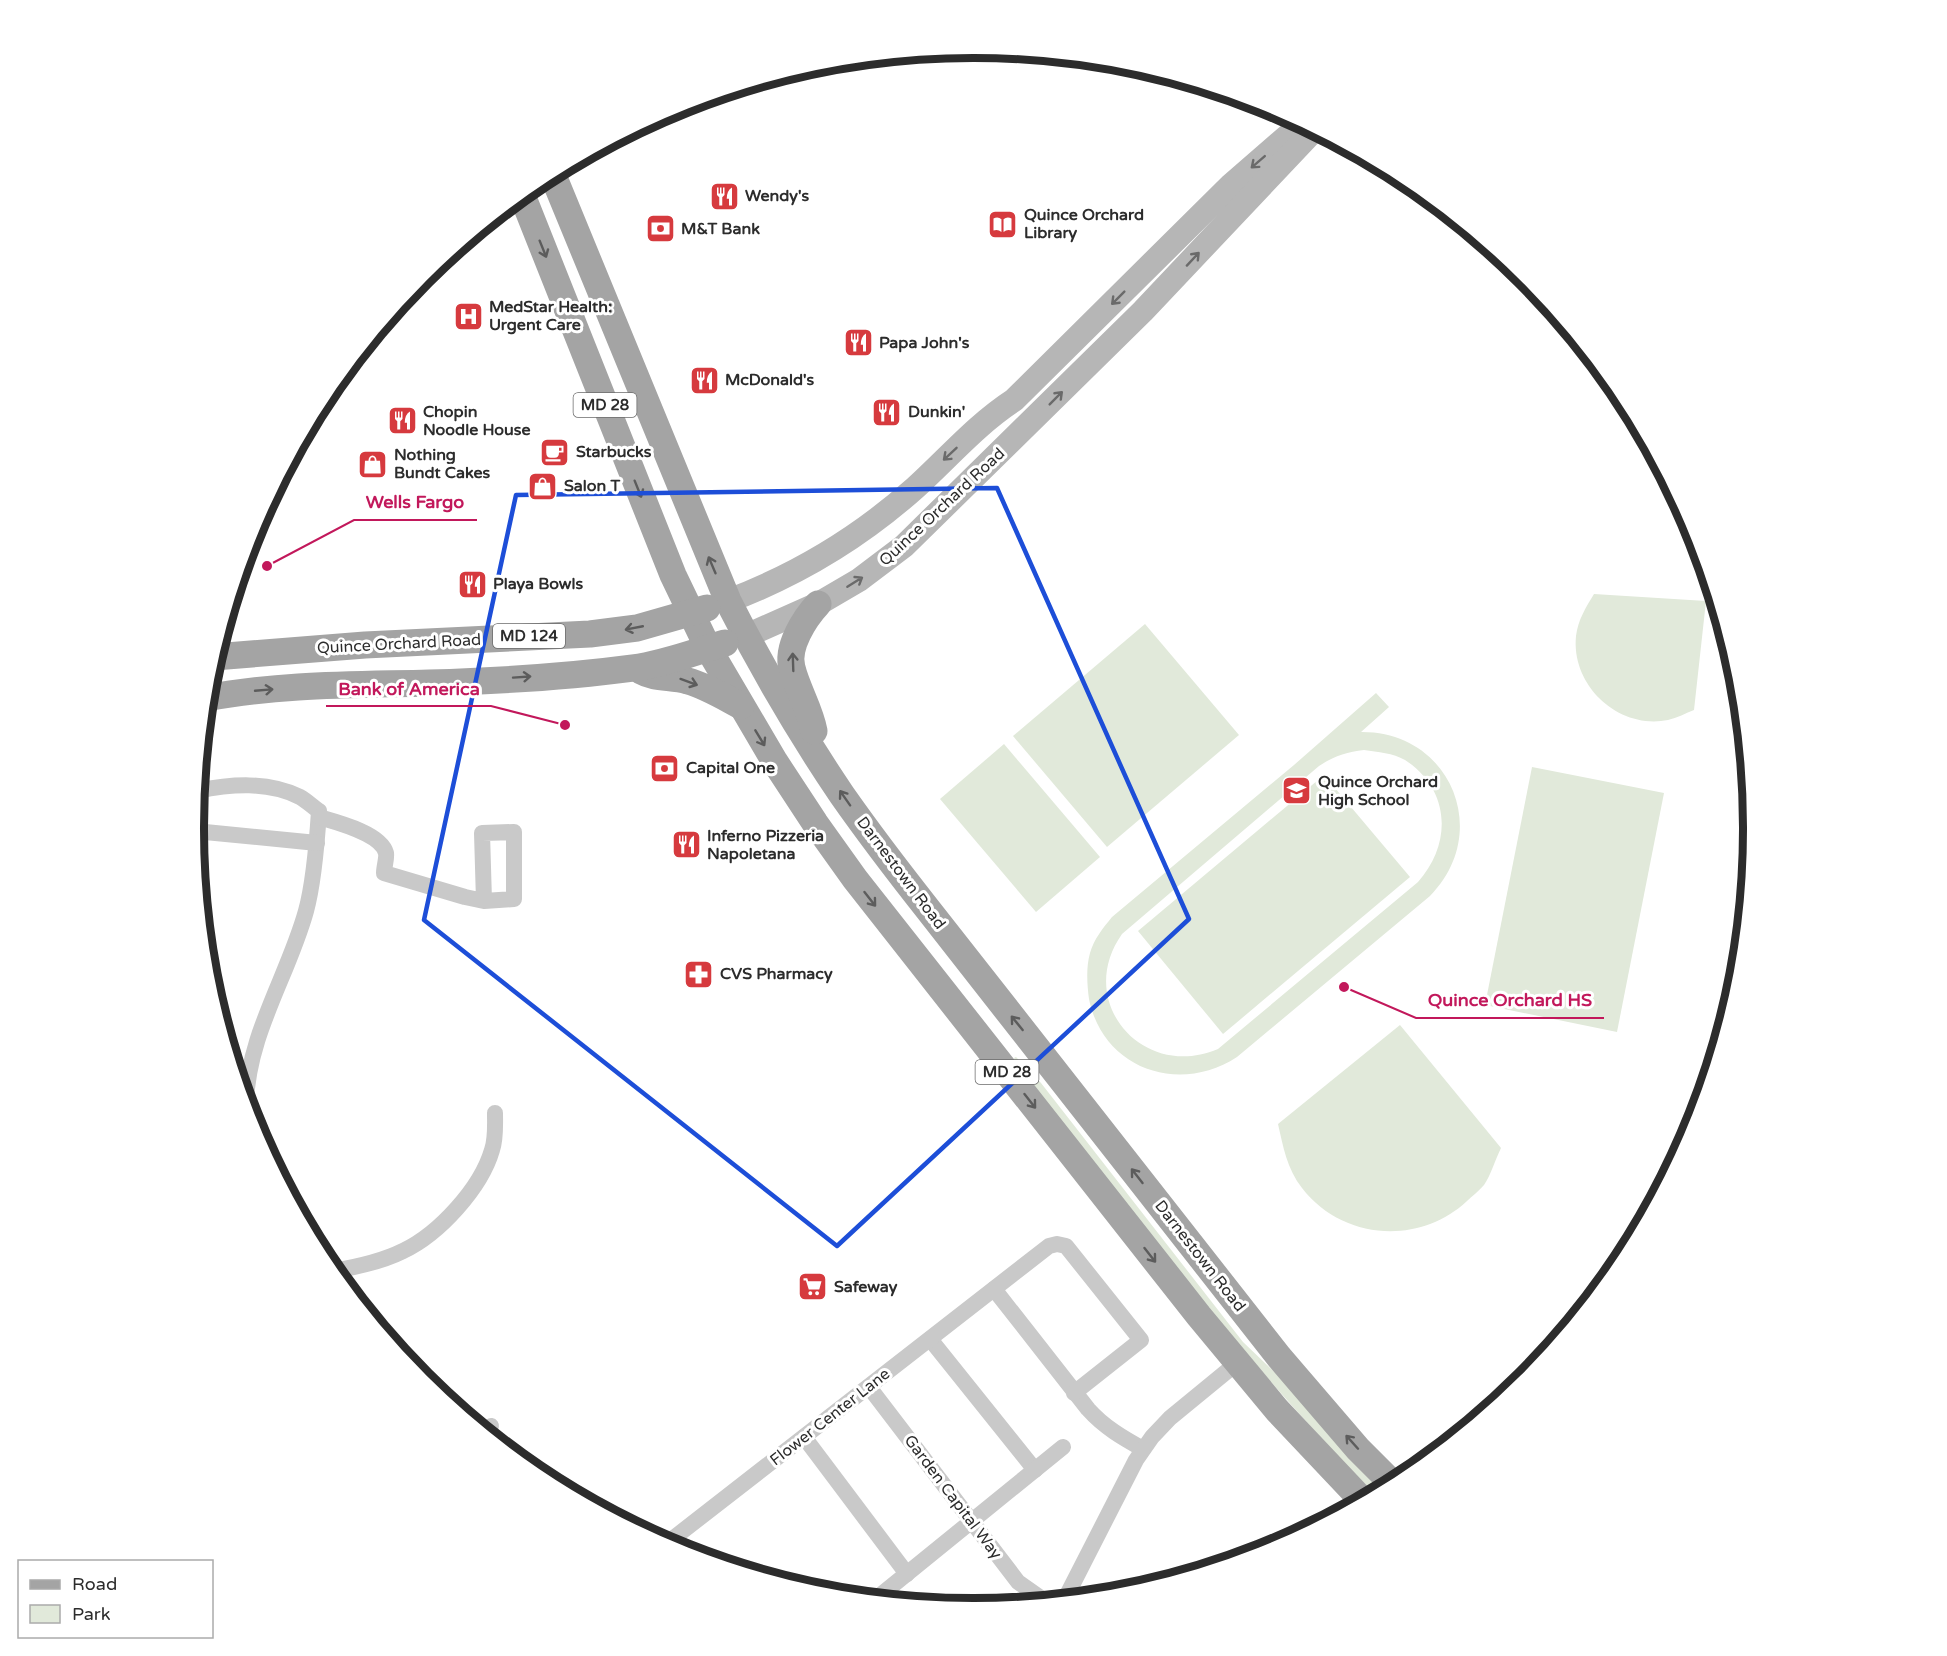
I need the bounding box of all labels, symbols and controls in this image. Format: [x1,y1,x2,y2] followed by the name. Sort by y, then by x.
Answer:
[1251,155,1266,169] one-way arrow
[708,180,740,212] restaurant icon: Wendy's
[745,186,809,206] place label: Wendy's
[1024,205,1144,243] place label: Quince Orchard Library
[987,208,1019,240] library icon: Quince Orchard Library
[644,213,676,245] bank icon: M&T Bank
[681,219,760,239] place label: M&T Bank
[538,239,549,258] one-way arrow
[1186,252,1200,267] one-way arrow
[1111,290,1125,305] one-way arrow
[489,297,612,335] place label: MedStar Health: Urgent Care
[452,300,484,332] hospital icon: MedStar Health: Urgent Care
[842,327,874,359] restaurant icon: Papa John's
[879,333,970,353] place label: Papa John's
[688,364,720,396] restaurant icon: McDonald's
[725,370,815,390] place label: McDonald's
[1049,390,1064,405] one-way arrow
[574,393,636,417] road number: MD 28
[871,396,903,428] restaurant icon: Dunkin'
[423,402,530,440] place label: Chopin Noodle House
[908,402,965,422] place label: Dunkin'
[386,405,418,437] restaurant icon: Chopin Noodle House
[539,436,571,468] cafe icon: Starbucks
[576,442,652,462] place label: Starbucks
[875,444,1009,570] street label: Quince Orchard Road
[394,445,491,483] place label: Nothing Bundt Cakes
[943,447,958,461] one-way arrow
[357,448,389,480] shop icon: Nothing Bundt Cakes
[527,470,559,502] shop icon: Salon T
[564,476,620,496] place label: Salon T
[634,479,645,498] one-way arrow
[354,484,477,520] callout: Wells Fargo
[366,491,464,513] text: Wells Fargo
[706,556,717,574] one-way arrow
[456,568,488,600] restaurant icon: Playa Bowls
[493,574,583,594] place label: Playa Bowls
[846,576,863,588] one-way arrow
[625,622,644,634] one-way arrow
[493,624,565,648] road number: MD 124
[316,630,482,658] street label: Quince Orchard Road
[787,653,799,672] one-way arrow
[326,670,491,706] callout: Bank of America
[511,672,531,683] one-way arrow
[679,677,698,688] one-way arrow
[338,678,480,700] text: Bank of America
[254,684,274,695] one-way arrow
[755,729,767,746] one-way arrow
[649,752,681,784] bank icon: Capital One
[686,758,775,778] place label: Capital One
[1318,772,1438,810] place label: Quince Orchard High School
[1281,775,1313,807] school or university icon: Quince Orchard High School
[839,791,851,807] one-way arrow
[852,813,950,933] street label: Darnestown Road
[707,826,824,864] place label: Inferno Pizzeria Napoletana
[670,829,702,861] restaurant icon: Inferno Pizzeria Napoletana
[864,890,877,906] one-way arrow
[683,958,715,990] pharmacy icon: CVS Pharmacy
[720,964,833,984] place label: CVS Pharmacy
[1416,982,1604,1018] callout: Quince Orchard HS
[1428,989,1592,1011] text: Quince Orchard HS
[1011,1015,1024,1031] one-way arrow
[976,1060,1038,1084] road number: MD 28
[1024,1093,1037,1109] one-way arrow
[1131,1169,1144,1185] one-way arrow
[1150,1196,1250,1316] street label: Darnestown Road
[1144,1247,1157,1263] one-way arrow
[797,1271,829,1303] supermarket icon: Safeway
[834,1277,898,1297] place label: Safeway
[766,1364,894,1470] street label: Flower Center Lane
[900,1431,1007,1563] street label: Garden Capital Way
[1345,1435,1359,1450] one-way arrow
[18,1560,213,1638] legend
[72,1573,117,1595] text: Road
[72,1603,111,1625] text: Park

